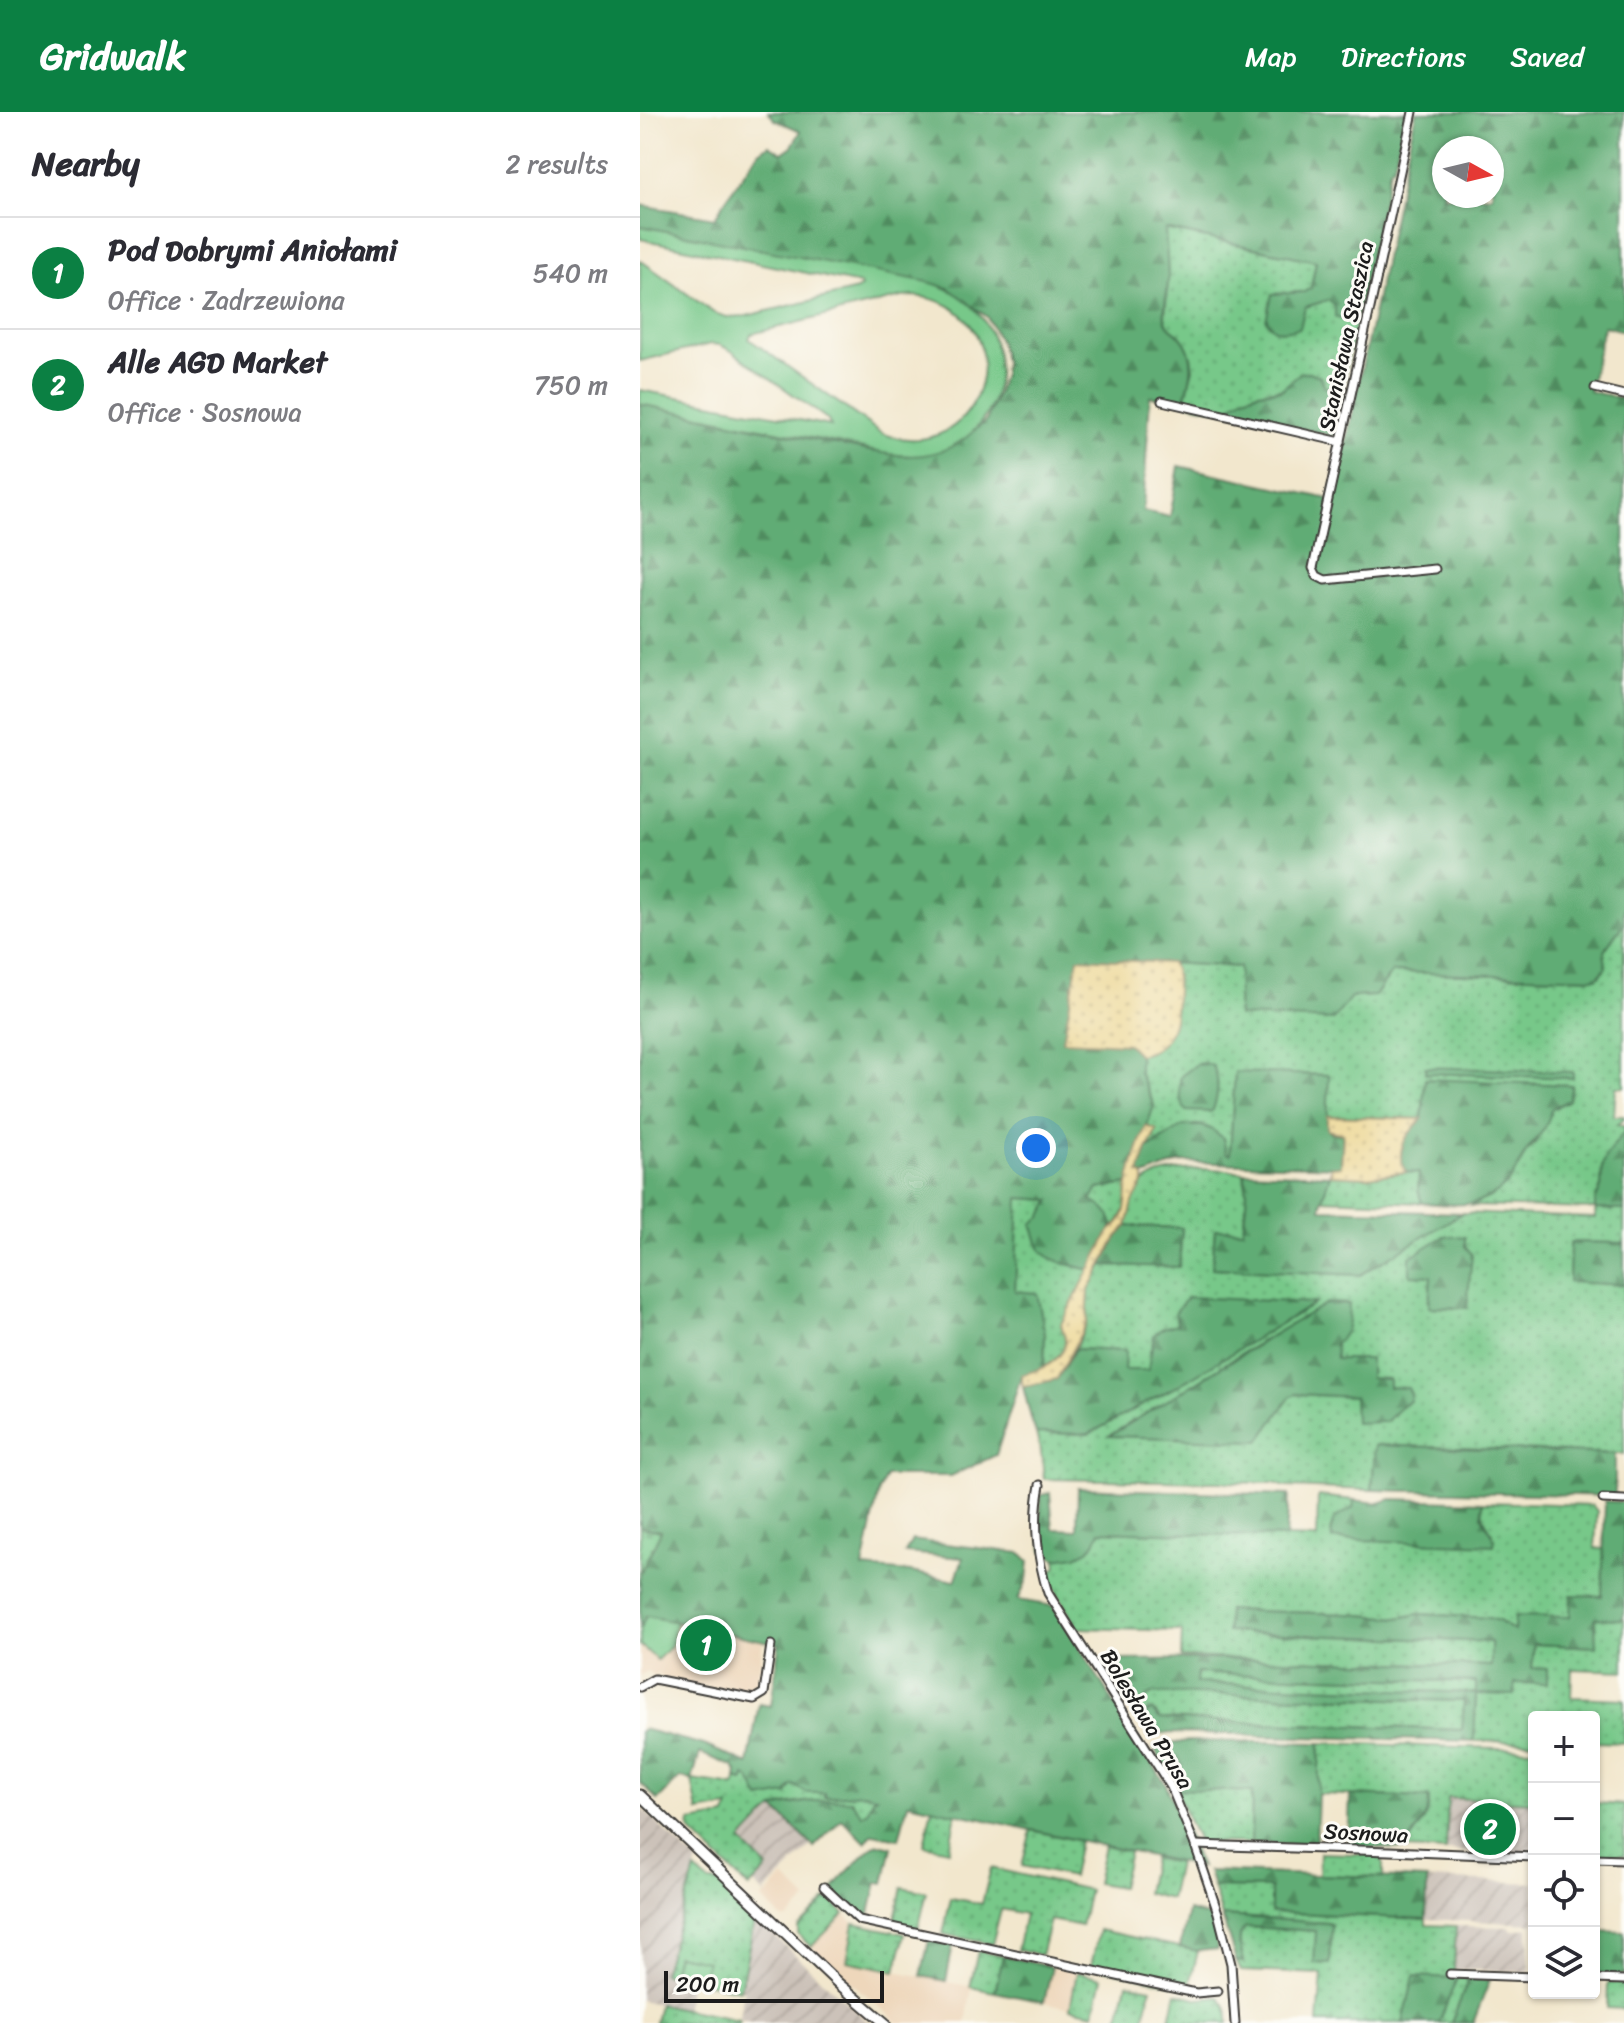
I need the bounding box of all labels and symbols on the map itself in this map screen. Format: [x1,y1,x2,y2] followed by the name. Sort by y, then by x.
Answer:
[1432,136,1504,208] north arrow
[1307,237,1385,435] street label: Stanisława Staszica
[1016,1128,1056,1168] your location
[680,1615,732,1675] pin: 1
[1090,1641,1204,1797] street label: Bolesława Prusa
[1464,1799,1516,1859] pin: 2
[1323,1811,1409,1855] street label: Sosnowa
[664,1967,884,2003] scale bar

